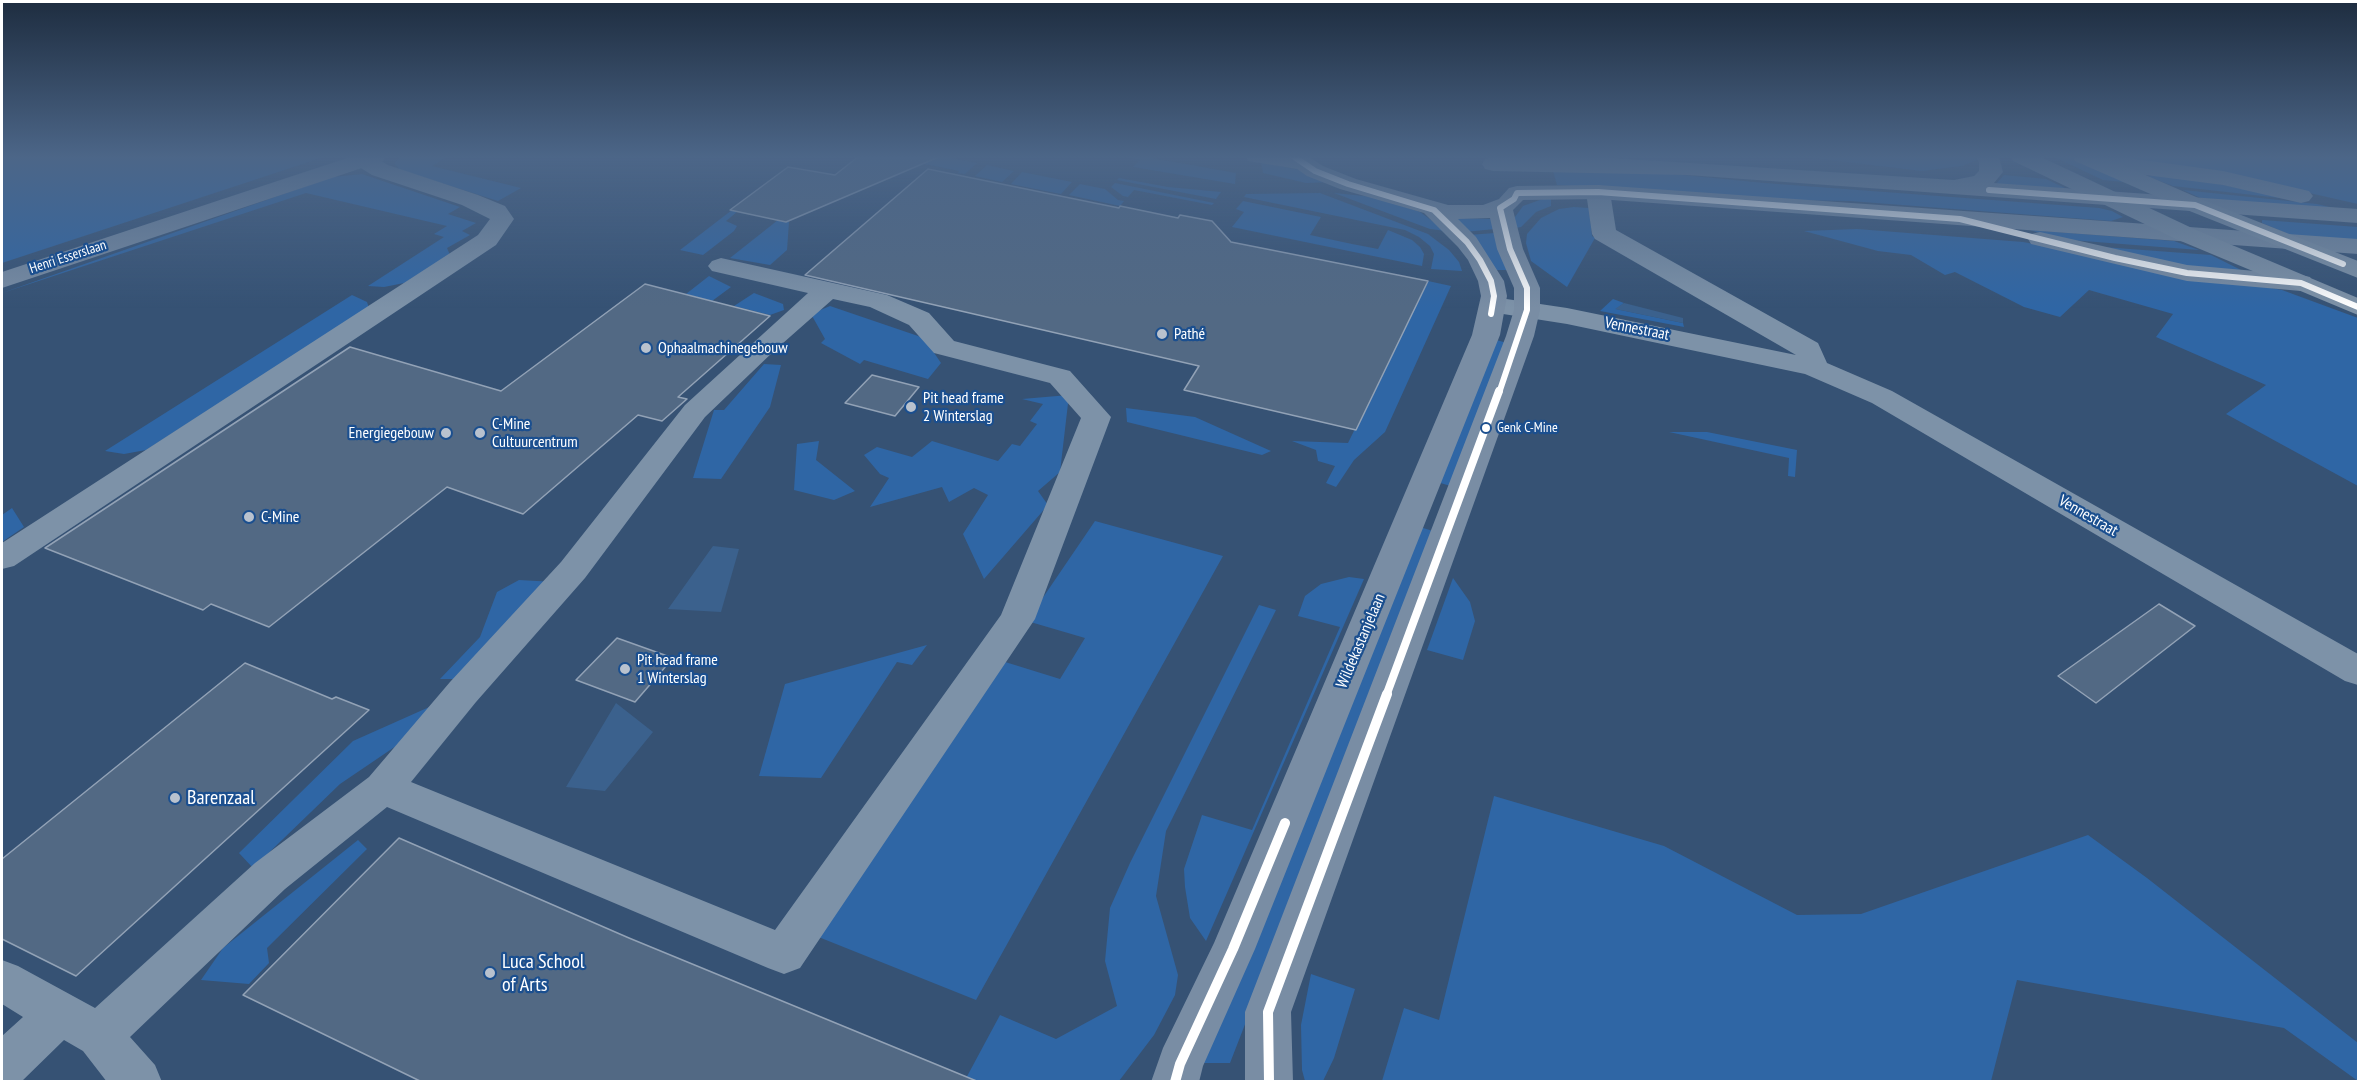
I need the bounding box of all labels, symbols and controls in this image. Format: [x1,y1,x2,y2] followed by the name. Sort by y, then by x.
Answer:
[28,237,108,277] street label: Henri Esserslaan
[1603,313,1671,345] street label: Vennestraat
[1174,324,1205,344] place label: Pathé
[1155,327,1169,341] marker: Pathé
[658,338,788,358] place label: Ophaalmachinegebouw
[639,341,653,355] marker: Ophaalmachinegebouw
[923,388,1004,426] place label: Pit head frame 2 Winterslag
[904,400,918,414] marker: Pit head frame 2 Winterslag
[492,414,578,452] place label: C-Mine Cultuurcentrum
[1497,420,1558,436] place label: Genk C-Mine
[1480,422,1492,434] marker: Genk C-Mine
[348,423,434,443] place label: Energiegebouw
[439,426,453,440] marker: Energiegebouw
[473,426,487,440] marker: C-Mine Cultuurcentrum
[2055,491,2121,541] street label: Vennestraat
[261,507,299,527] place label: C-Mine
[242,510,256,524] marker: C-Mine
[1332,591,1390,691] street label: Wildekastanjelaan
[637,650,718,688] place label: Pit head frame 1 Winterslag
[618,662,632,676] marker: Pit head frame 1 Winterslag
[187,786,255,810] place label: Barenzaal
[168,791,182,805] marker: Barenzaal
[502,950,584,997] place label: Luca School of Arts
[483,966,497,980] marker: Luca School of Arts

